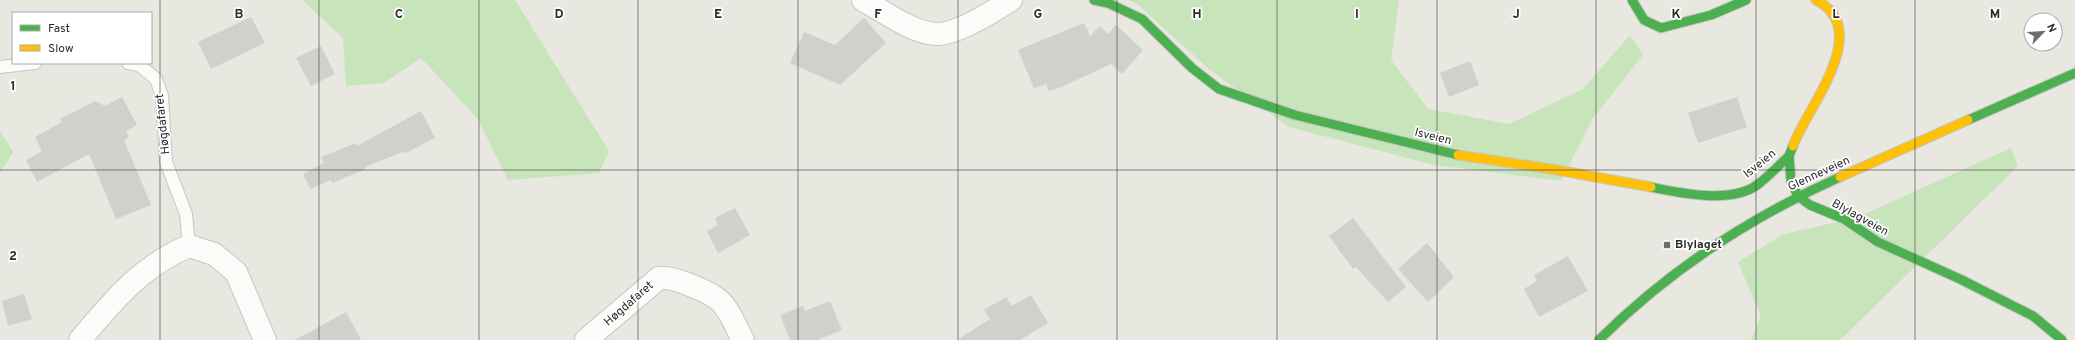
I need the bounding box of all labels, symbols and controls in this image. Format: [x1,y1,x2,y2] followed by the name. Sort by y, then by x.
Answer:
[235,7,244,23] text: B
[395,7,403,23] text: C
[554,7,564,23] text: D
[714,7,722,23] text: E
[874,7,882,23] text: F
[1034,7,1043,23] text: G
[1192,7,1202,23] text: H
[1355,7,1359,23] text: I
[1512,7,1520,23] text: J
[1671,7,1681,23] text: K
[1832,7,1840,23] text: L
[1990,7,2000,23] text: M
[12,12,152,64] legend
[2023,12,2063,52] north arrow
[48,21,70,37] text: Fast
[2043,22,2059,35] text: N
[48,41,74,57] text: Slow
[10,79,16,95] text: 1
[152,93,174,155] street label: Høgdafaret
[1413,125,1453,149] street label: Isveien
[1740,146,1780,182] street label: Isveien
[1785,153,1853,195] street label: Glenneveien
[1829,196,1891,240] street label: Blylagveien
[1675,237,1722,253] place label: Blylaget
[1662,240,1672,250] marker: Blylaget
[9,249,17,265] text: 2
[601,278,657,330] street label: Høgdafaret

